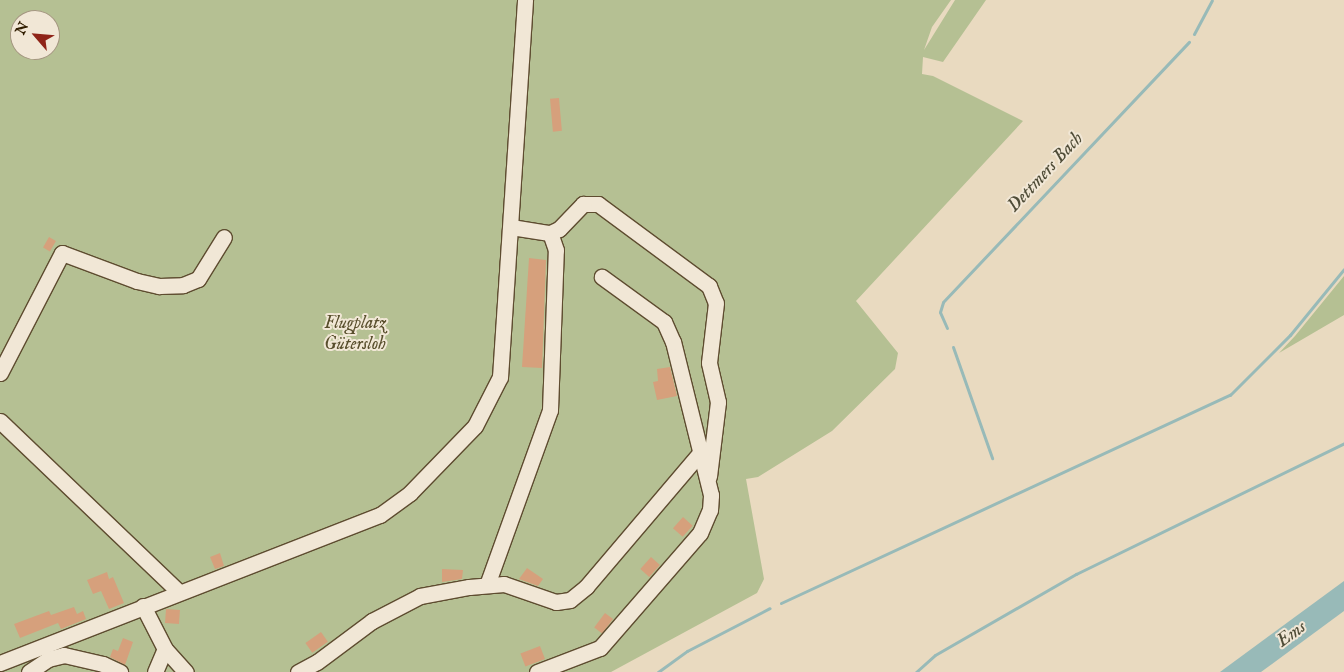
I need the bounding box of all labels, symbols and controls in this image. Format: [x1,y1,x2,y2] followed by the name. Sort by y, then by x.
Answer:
[10,10,60,60] north arrow
[12,19,33,38] text: N
[1003,128,1089,218] water label: Dettmers Bach
[324,314,386,356] park label: Flugplatz Gütersloh
[1273,617,1311,653] water label: Ems

